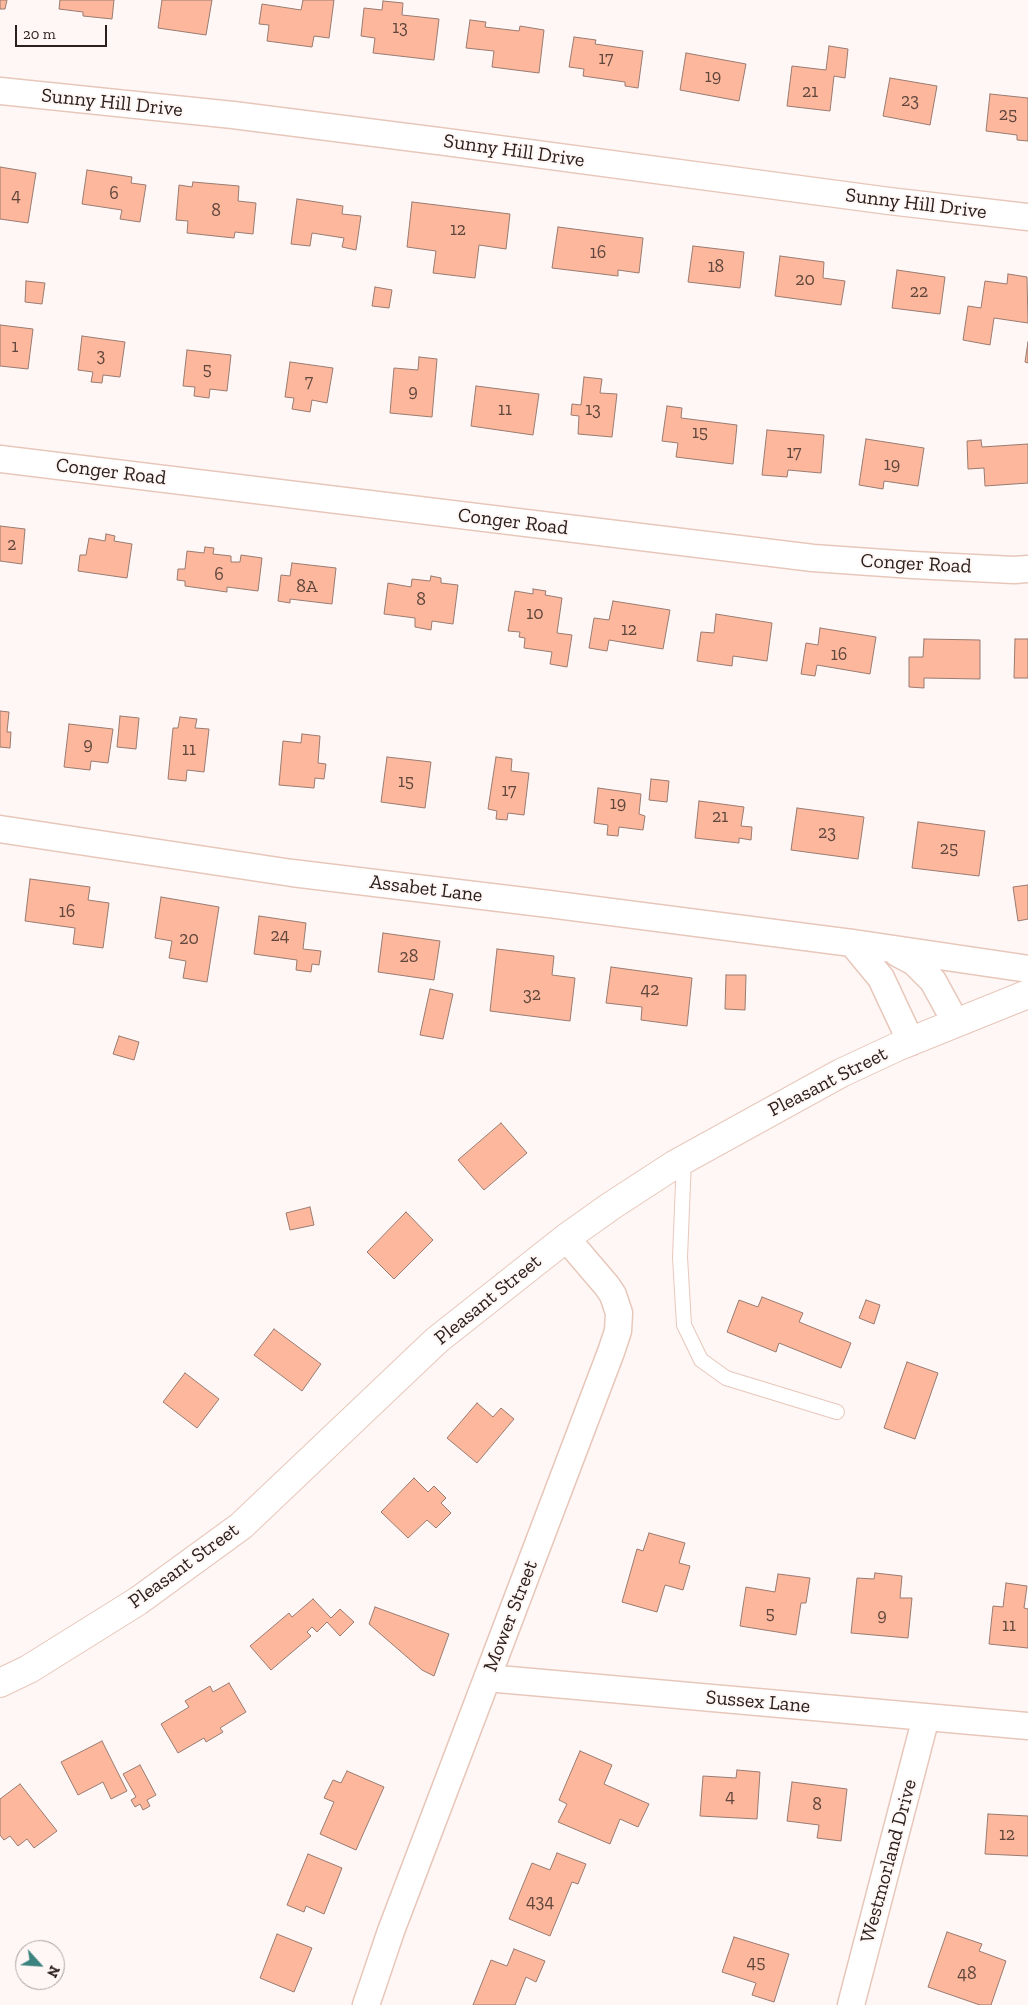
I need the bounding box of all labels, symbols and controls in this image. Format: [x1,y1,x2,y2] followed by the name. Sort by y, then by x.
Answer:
[18,15,110,47] scale bar
[392,17,408,39] house number: 13
[23,25,56,43] text: 20 m
[598,48,614,70] house number: 17
[705,66,721,88] house number: 19
[802,81,818,103] house number: 21
[40,84,184,122] street label: Sunny Hill Drive
[901,90,919,112] house number: 23
[999,104,1017,126] house number: 25
[442,129,586,173] street label: Sunny Hill Drive
[109,183,119,205] house number: 6
[844,183,988,225] street label: Sunny Hill Drive
[11,185,21,207] house number: 4
[211,200,221,222] house number: 8
[450,219,466,241] house number: 12
[590,242,606,264] house number: 16
[708,256,724,278] house number: 18
[795,269,815,291] house number: 20
[910,281,928,303] house number: 22
[12,336,18,358] house number: 1
[97,345,105,367] house number: 3
[202,359,212,381] house number: 5
[305,371,313,393] house number: 7
[408,381,418,403] house number: 9
[498,399,512,421] house number: 11
[585,399,601,421] house number: 13
[692,422,708,444] house number: 15
[786,442,802,464] house number: 17
[54,453,168,491] street label: Conger Road
[884,454,900,476] house number: 19
[456,503,570,541] street label: Conger Road
[7,534,17,556] house number: 2
[860,549,972,579] street label: Conger Road
[214,564,224,586] house number: 6
[296,576,318,598] house number: 8A
[416,589,426,611] house number: 8
[526,603,544,625] house number: 10
[621,619,637,641] house number: 12
[831,644,847,666] house number: 16
[83,734,93,756] house number: 9
[182,739,196,761] house number: 11
[398,771,414,793] house number: 15
[501,780,517,802] house number: 17
[610,793,626,815] house number: 19
[712,806,728,828] house number: 21
[818,822,836,844] house number: 23
[940,838,958,860] house number: 25
[368,870,484,908] street label: Assabet Lane
[59,901,75,923] house number: 16
[271,925,289,947] house number: 24
[179,928,199,950] house number: 20
[400,946,418,968] house number: 28
[641,979,659,1001] house number: 42
[523,984,541,1006] house number: 32
[764,1042,892,1122] street label: Pleasant Street
[430,1250,546,1350] street label: Pleasant Street
[124,1518,244,1614] street label: Pleasant Street
[479,1557,543,1675] street label: Mower Street
[765,1603,775,1625] house number: 5
[877,1605,887,1627] house number: 9
[1002,1615,1016,1637] house number: 11
[705,1685,811,1719] street label: Sussex Lane
[856,1777,922,1945] street label: Westmorland Drive
[725,1786,735,1808] house number: 4
[812,1794,822,1816] house number: 8
[999,1824,1015,1846] house number: 12
[526,1891,554,1913] house number: 434
[15,1940,65,1990] north arrow
[747,1952,765,1974] house number: 45
[43,1963,63,1980] text: N
[957,1963,977,1985] house number: 48

